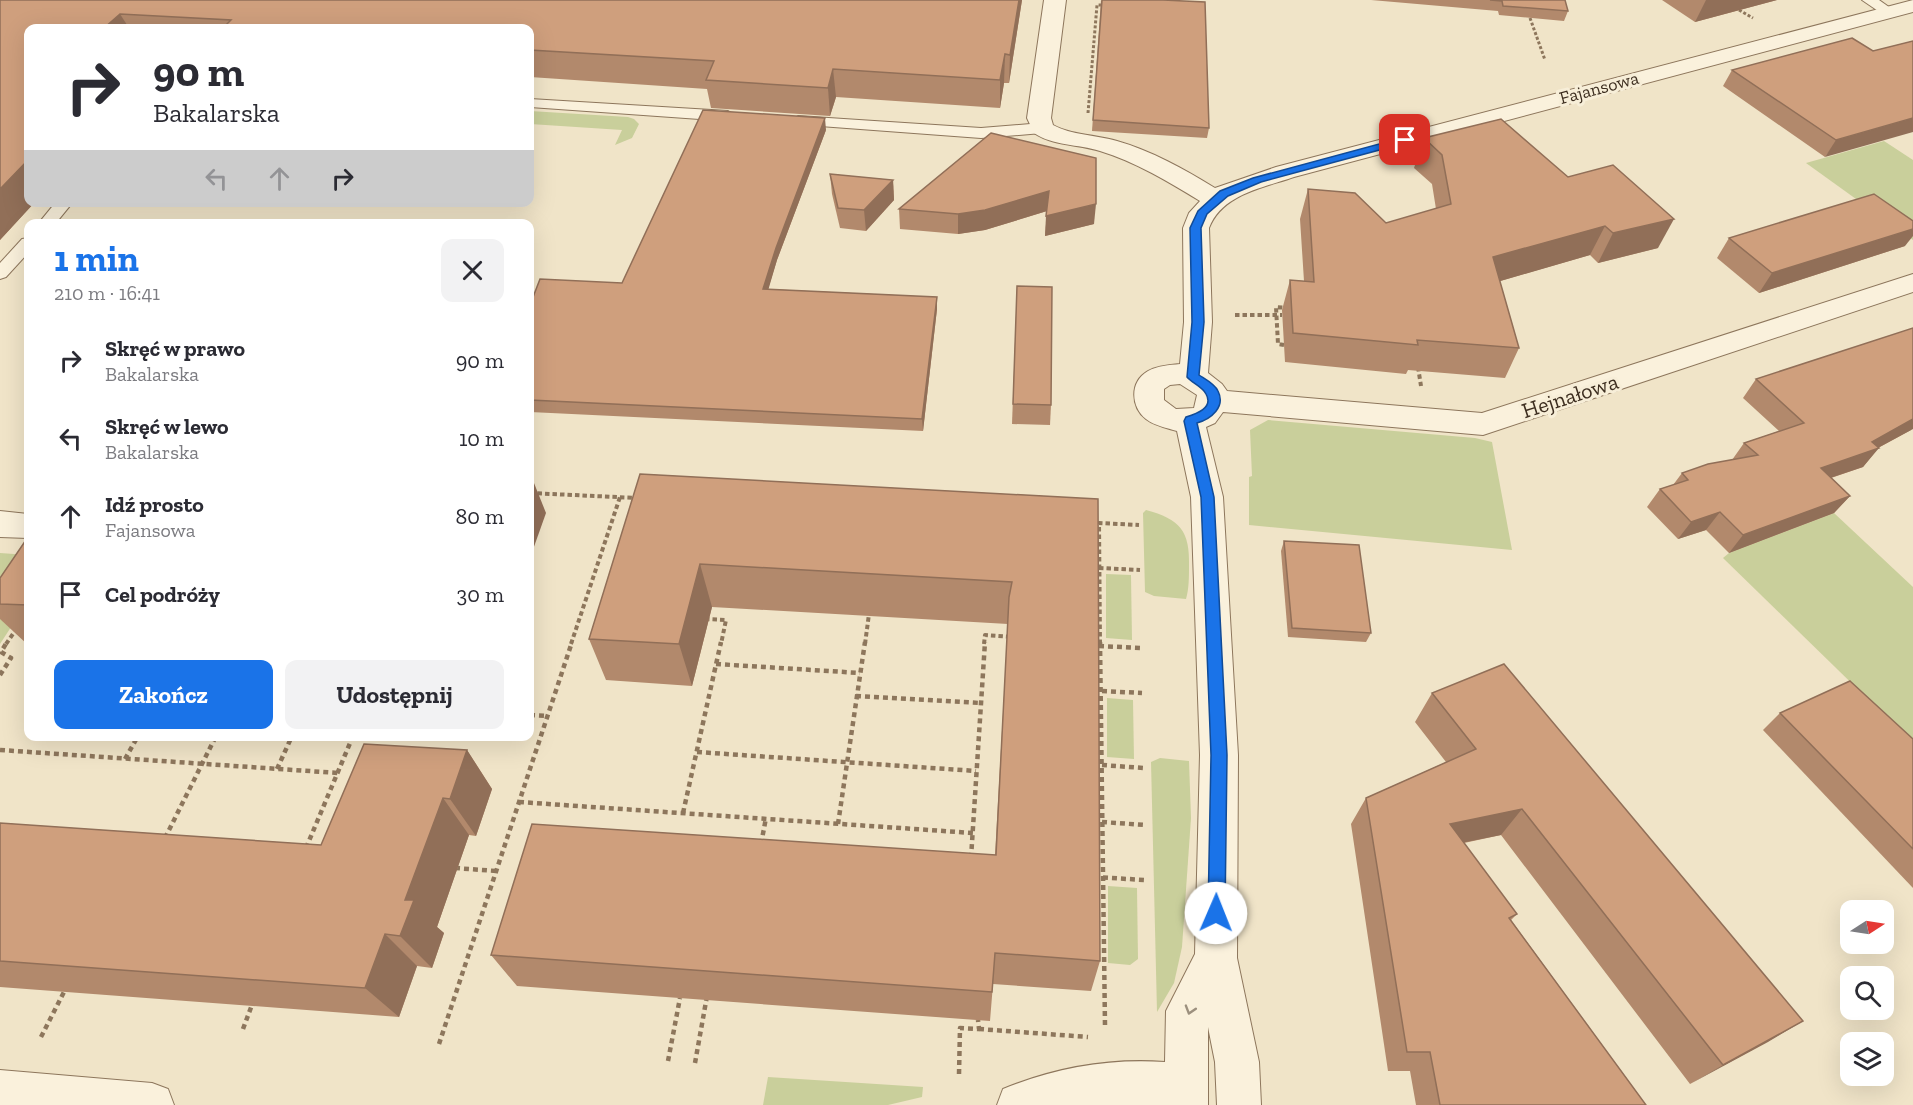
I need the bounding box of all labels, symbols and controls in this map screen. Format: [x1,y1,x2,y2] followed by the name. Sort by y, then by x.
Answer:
[153,46,244,97] text: 90 m
[54,48,132,126] icon: right
[1557,67,1641,109] street label: Fajansowa
[153,97,280,129] text: Bakalarska
[1379,114,1430,165] pin
[1388,123,1421,156] icon: arrive
[200,162,233,195] icon: left
[263,162,296,195] icon: ahead
[326,162,359,195] icon: right
[54,237,139,280] text: 1 min
[441,239,504,302] button: close
[54,281,160,305] text: 210 m · 16:41
[105,335,245,362] text: Skręć w prawo
[54,344,87,377] icon: right
[456,347,504,374] text: 90 m
[105,362,199,386] text: Bakalarska
[1518,368,1622,424] street label: Hejnałowa
[105,413,229,440] text: Skręć w lewo
[54,422,87,455] icon: left
[459,425,504,452] text: 10 m
[105,440,199,464] text: Bakalarska
[105,491,204,518] text: Idź prosto
[54,500,87,533] icon: ahead
[456,503,504,530] text: 80 m
[105,518,196,542] text: Fajansowa
[54,578,87,611] icon: arrive
[105,581,220,608] text: Cel podróży
[457,581,504,608] text: 30 m
[54,660,273,729] button: Zakończ
[285,660,504,729] button: Udostępnij
[1184,881,1248,945] position arrow
[1840,900,1894,954] north arrow
[1840,900,1894,1086] map controls
[1840,966,1894,1020] button: search
[1185,1004,1197,1015] one-way arrow
[1840,1032,1894,1086] button: layers

